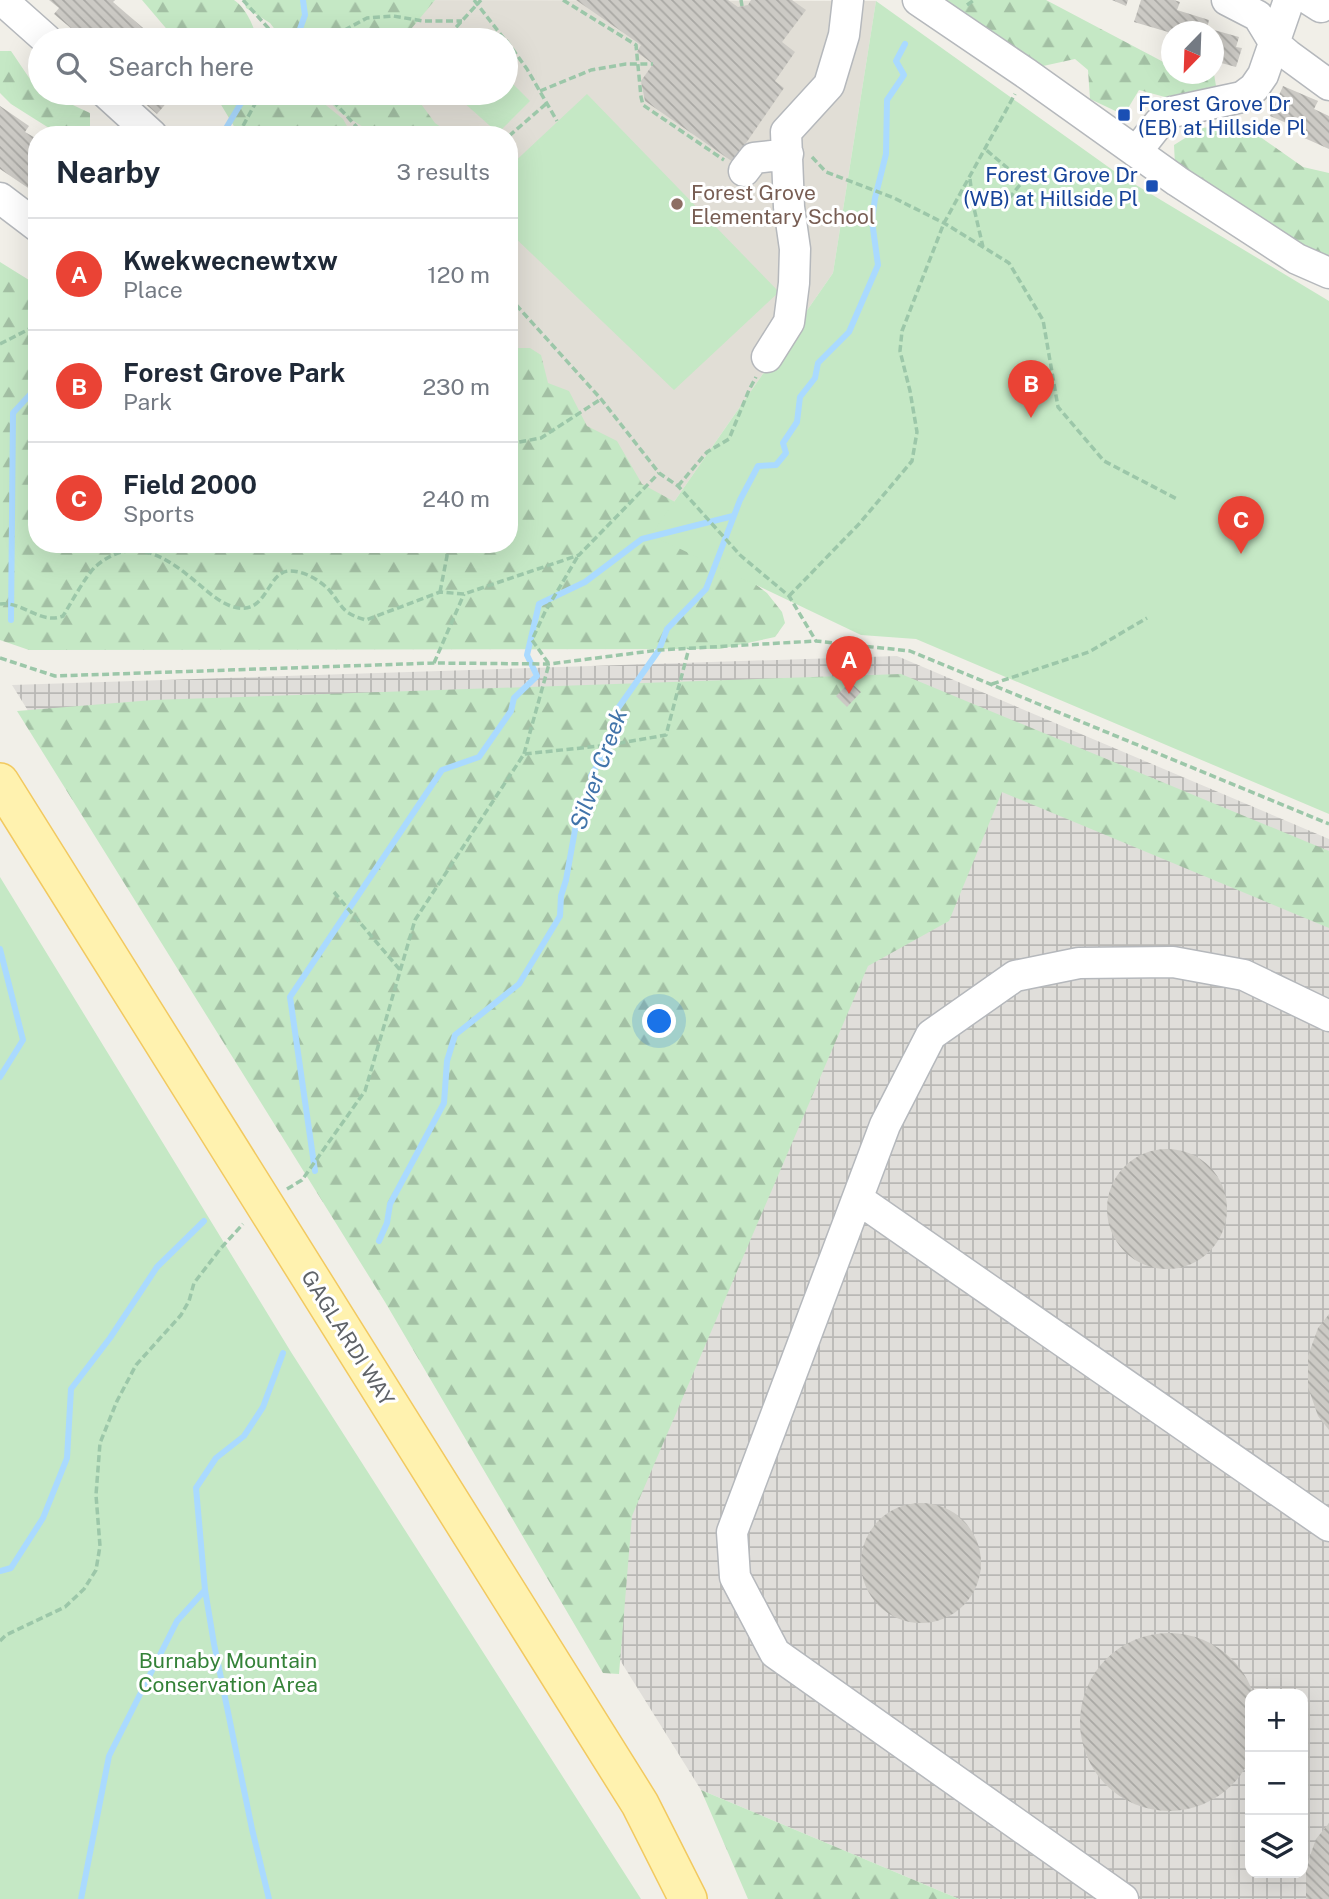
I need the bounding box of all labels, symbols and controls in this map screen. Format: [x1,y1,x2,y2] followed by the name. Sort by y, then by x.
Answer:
[1161,21,1224,84] north arrow
[28,28,518,105] search box
[52,48,90,86] icon: search
[108,51,254,82] text: Search here
[1138,91,1306,140] place label: Forest Grove Dr (EB) at Hillside Pl
[1116,107,1132,123] marker: Forest Grove Dr (EB) at Hillside Pl
[56,154,160,190] text: Nearby
[396,158,490,185] text: 3 results
[963,162,1138,211] place label: Forest Grove Dr (WB) at Hillside Pl
[1144,178,1160,194] marker: Forest Grove Dr (WB) at Hillside Pl
[691,180,875,229] place label: Forest Grove Elementary School
[669,196,685,212] marker: Forest Grove Elementary School
[123,245,338,276] text: Kwekwecnewtxw
[71,261,87,288] text: A
[427,261,490,288] text: 120 m
[123,276,183,303] text: Place
[123,357,345,388] text: Forest Grove Park
[1008,360,1054,418] pin: B
[71,373,87,400] text: B
[422,373,490,400] text: 230 m
[123,388,172,415] text: Park
[123,469,257,500] text: Field 2000
[71,485,87,512] text: C
[422,485,490,512] text: 240 m
[1218,496,1264,554] pin: C
[123,500,194,527] text: Sports
[826,636,872,694] pin: A
[564,705,632,833] water label: Silver Creek
[642,1004,676,1038] your location
[296,1265,400,1411] street label: GAGLARDI WAY
[138,1648,318,1697] park label: Burnaby Mountain Conservation Area
[1245,1689,1308,1878] map controls
[1245,1689,1308,1752] button: +
[1245,1752,1308,1815] button: −
[1245,1815,1308,1878] button: layers

